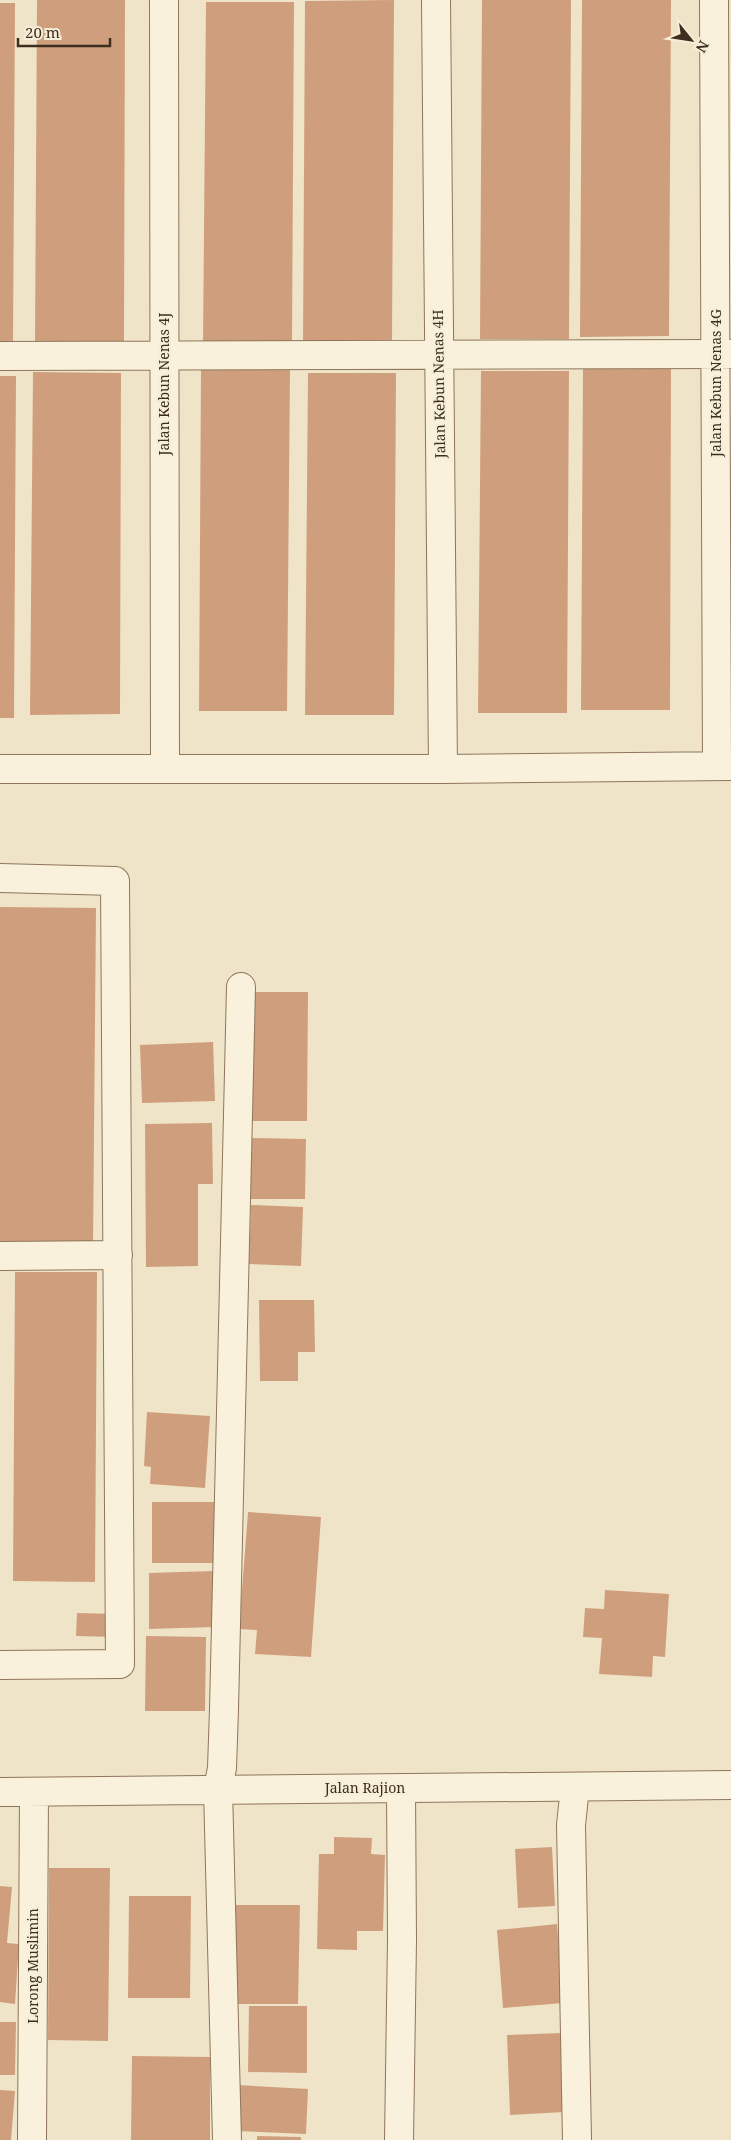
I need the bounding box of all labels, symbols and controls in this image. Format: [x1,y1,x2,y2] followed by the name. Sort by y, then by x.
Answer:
[18,15,110,47] scale bar
[666,15,716,65] north arrow
[25,22,60,42] text: 20 m
[692,37,714,56] text: N
[428,309,449,460] street label: Jalan Kebun Nenas 4H
[706,309,725,458] street label: Jalan Kebun Nenas 4G
[154,313,173,456] street label: Jalan Kebun Nenas 4J
[324,1778,405,1797] street label: Jalan Rajion
[23,1908,42,2024] street label: Lorong Muslimin

